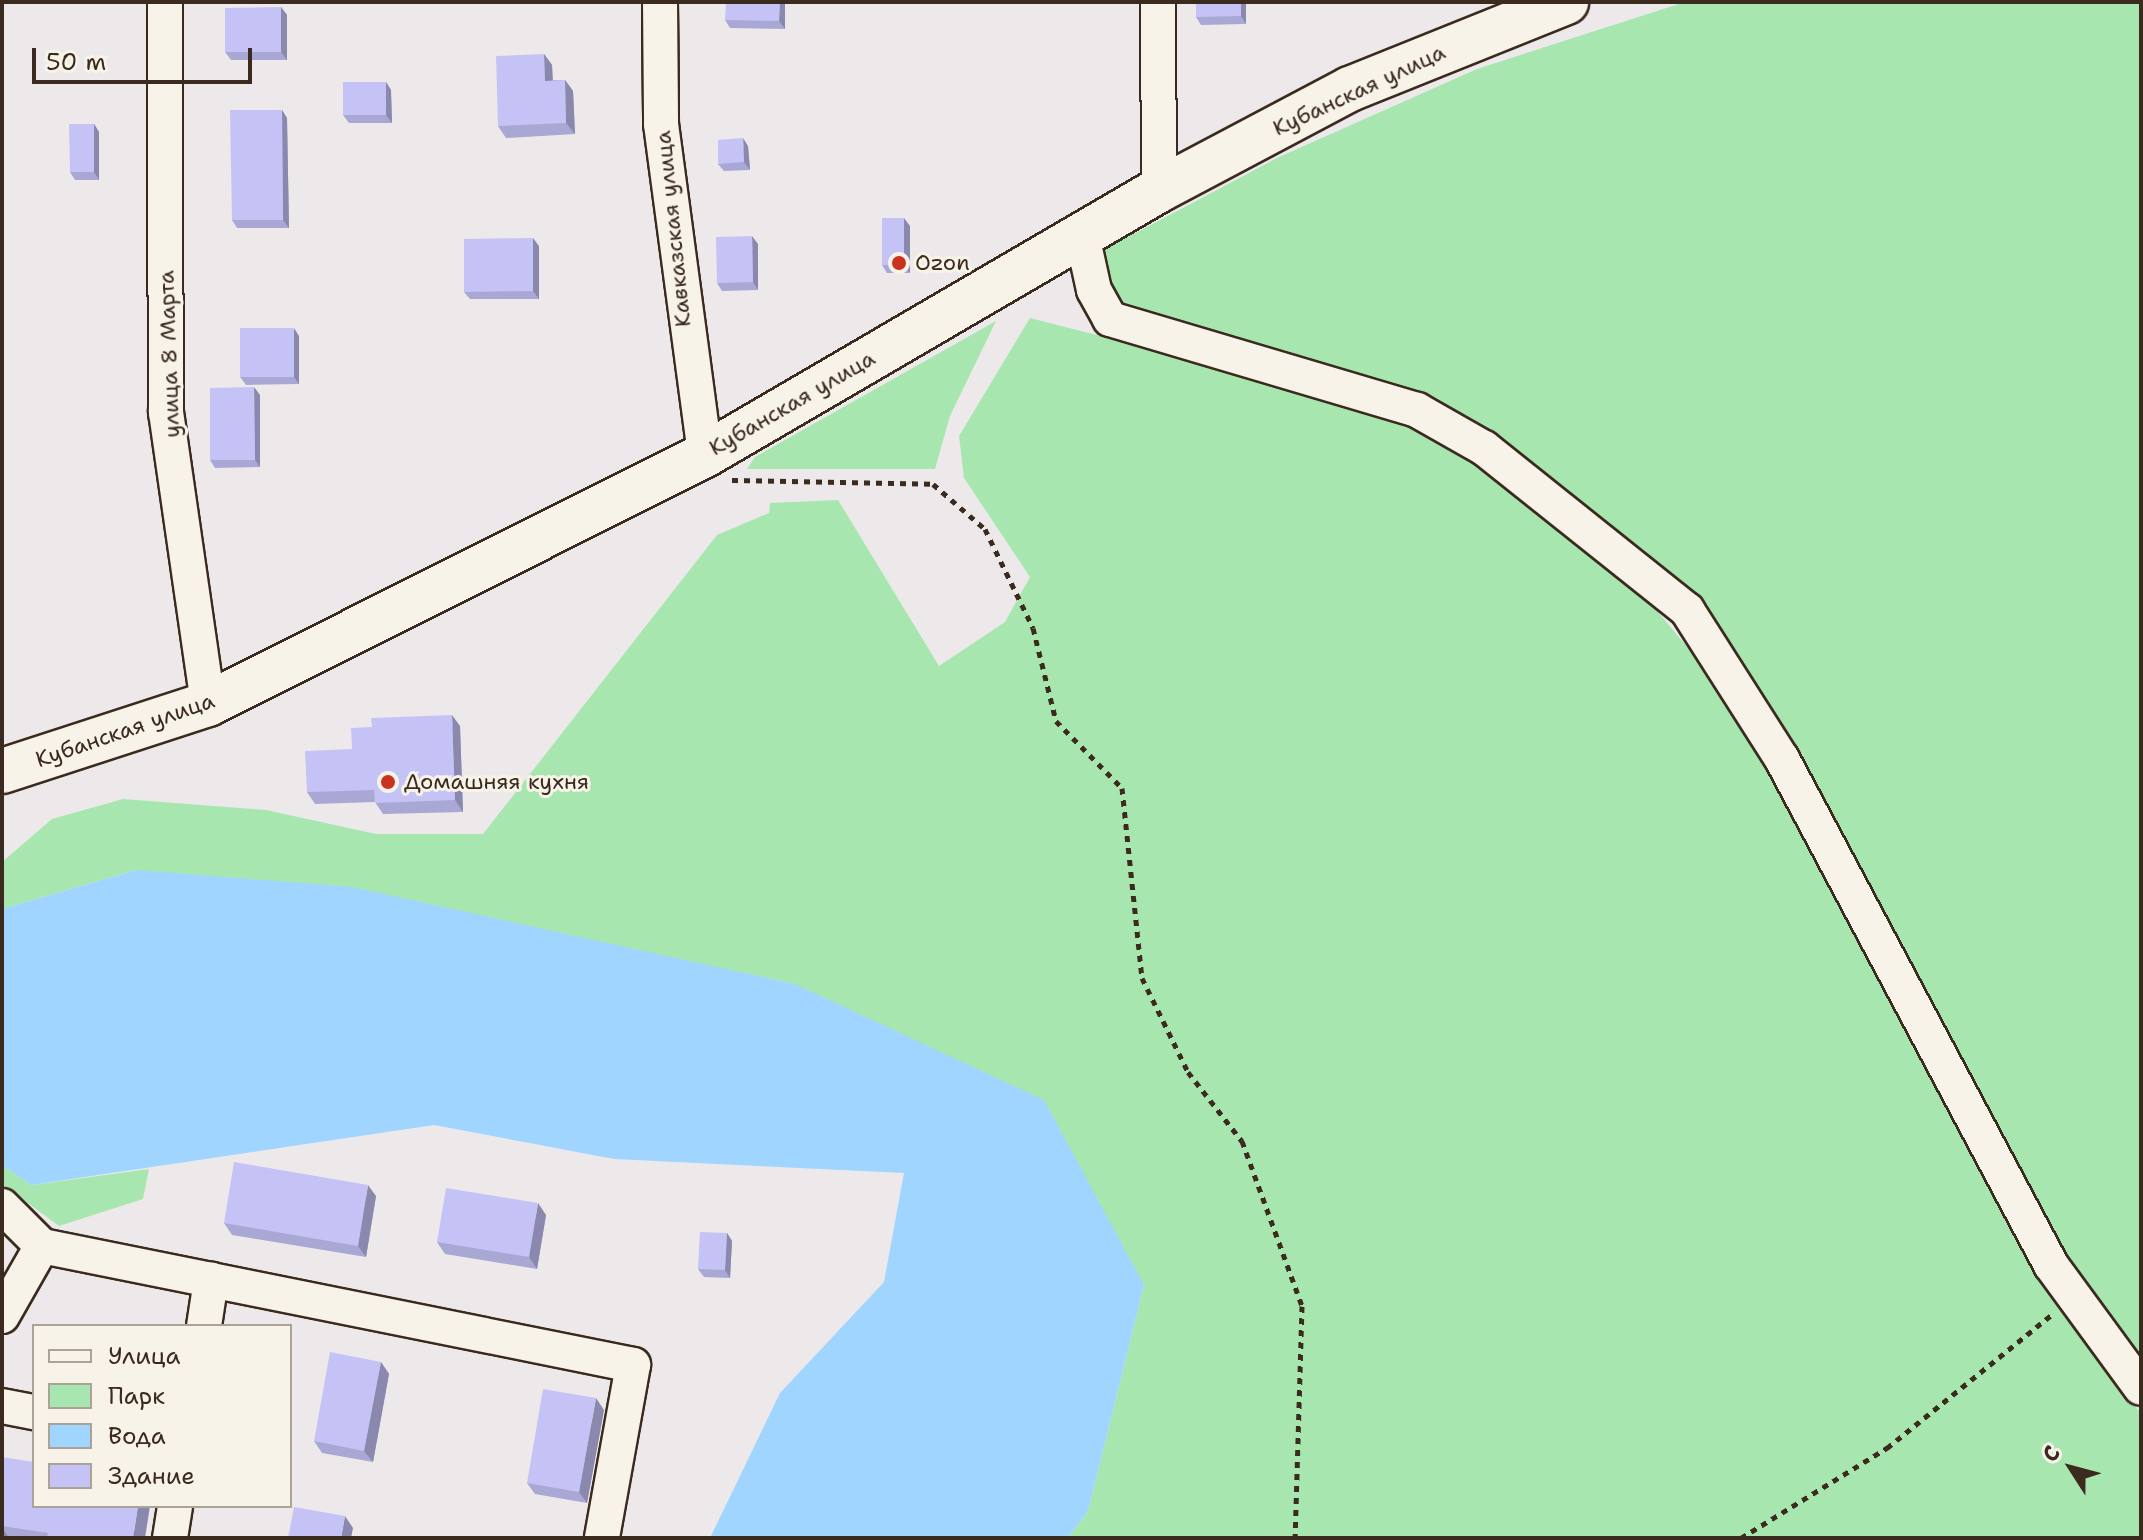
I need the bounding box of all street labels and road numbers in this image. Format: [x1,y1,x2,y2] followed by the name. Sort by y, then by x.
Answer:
[1269,38,1449,142] street label: Кубанская улица
[650,130,696,328] street label: Кавказская улица
[153,270,185,438] street label: улица 8 Марта
[704,345,880,461] street label: Кубанская улица
[32,687,218,773] street label: Кубанская улица

